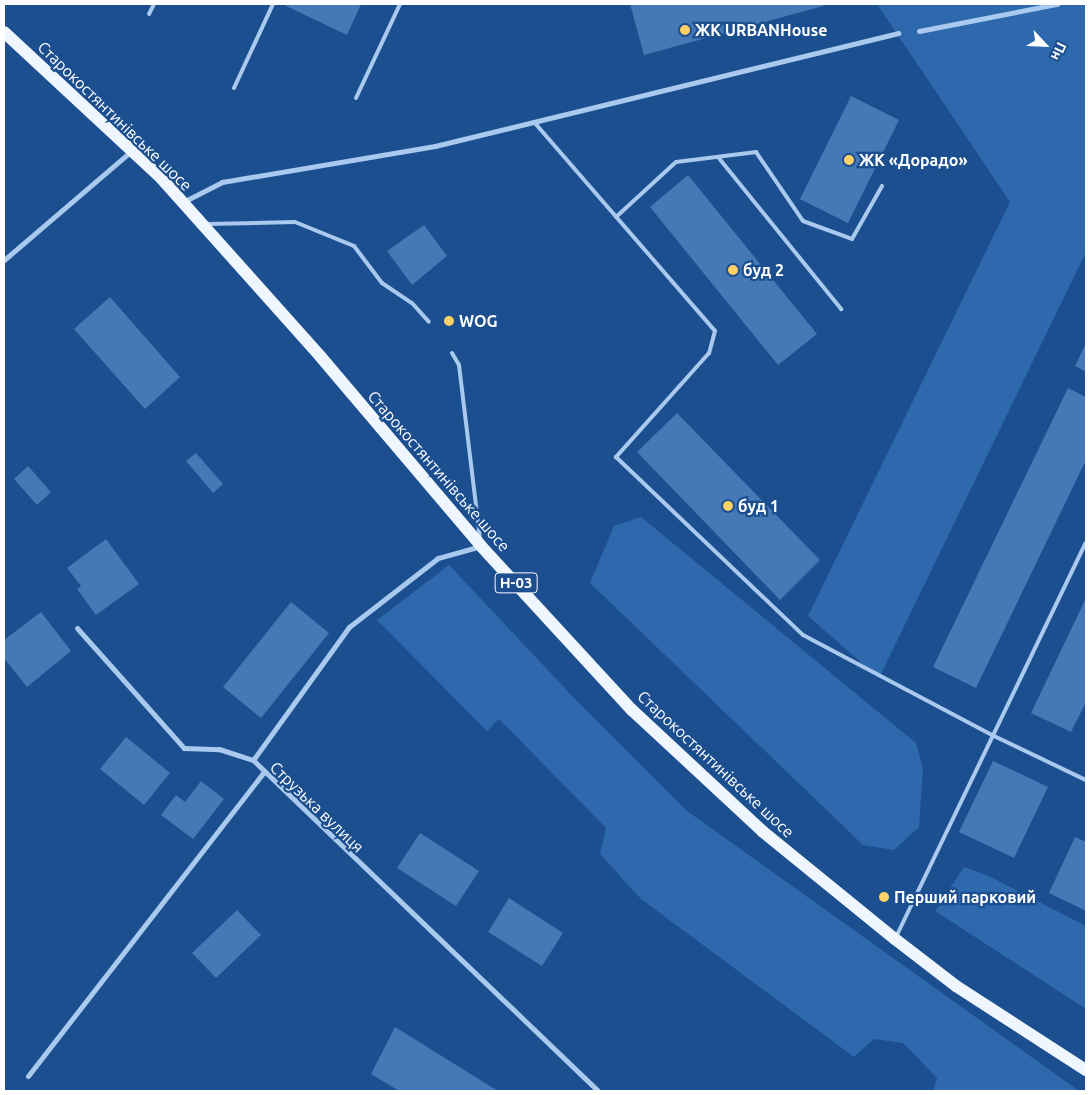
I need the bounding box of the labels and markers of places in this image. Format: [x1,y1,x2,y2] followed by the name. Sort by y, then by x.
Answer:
[695,20,827,40] place label: ЖК URBANHouse
[679,24,691,36] marker: ЖК URBANHouse
[859,150,967,170] place label: ЖК «Дорадо»
[843,154,855,166] marker: ЖК «Дорадо»
[743,260,784,280] place label: буд 2
[727,264,739,276] marker: буд 2
[459,311,498,331] place label: WOG
[443,315,455,327] marker: WOG
[738,496,779,516] place label: буд 1
[722,500,734,512] marker: буд 1
[894,887,1036,907] place label: Перший парковий
[878,891,890,903] marker: Перший парковий

